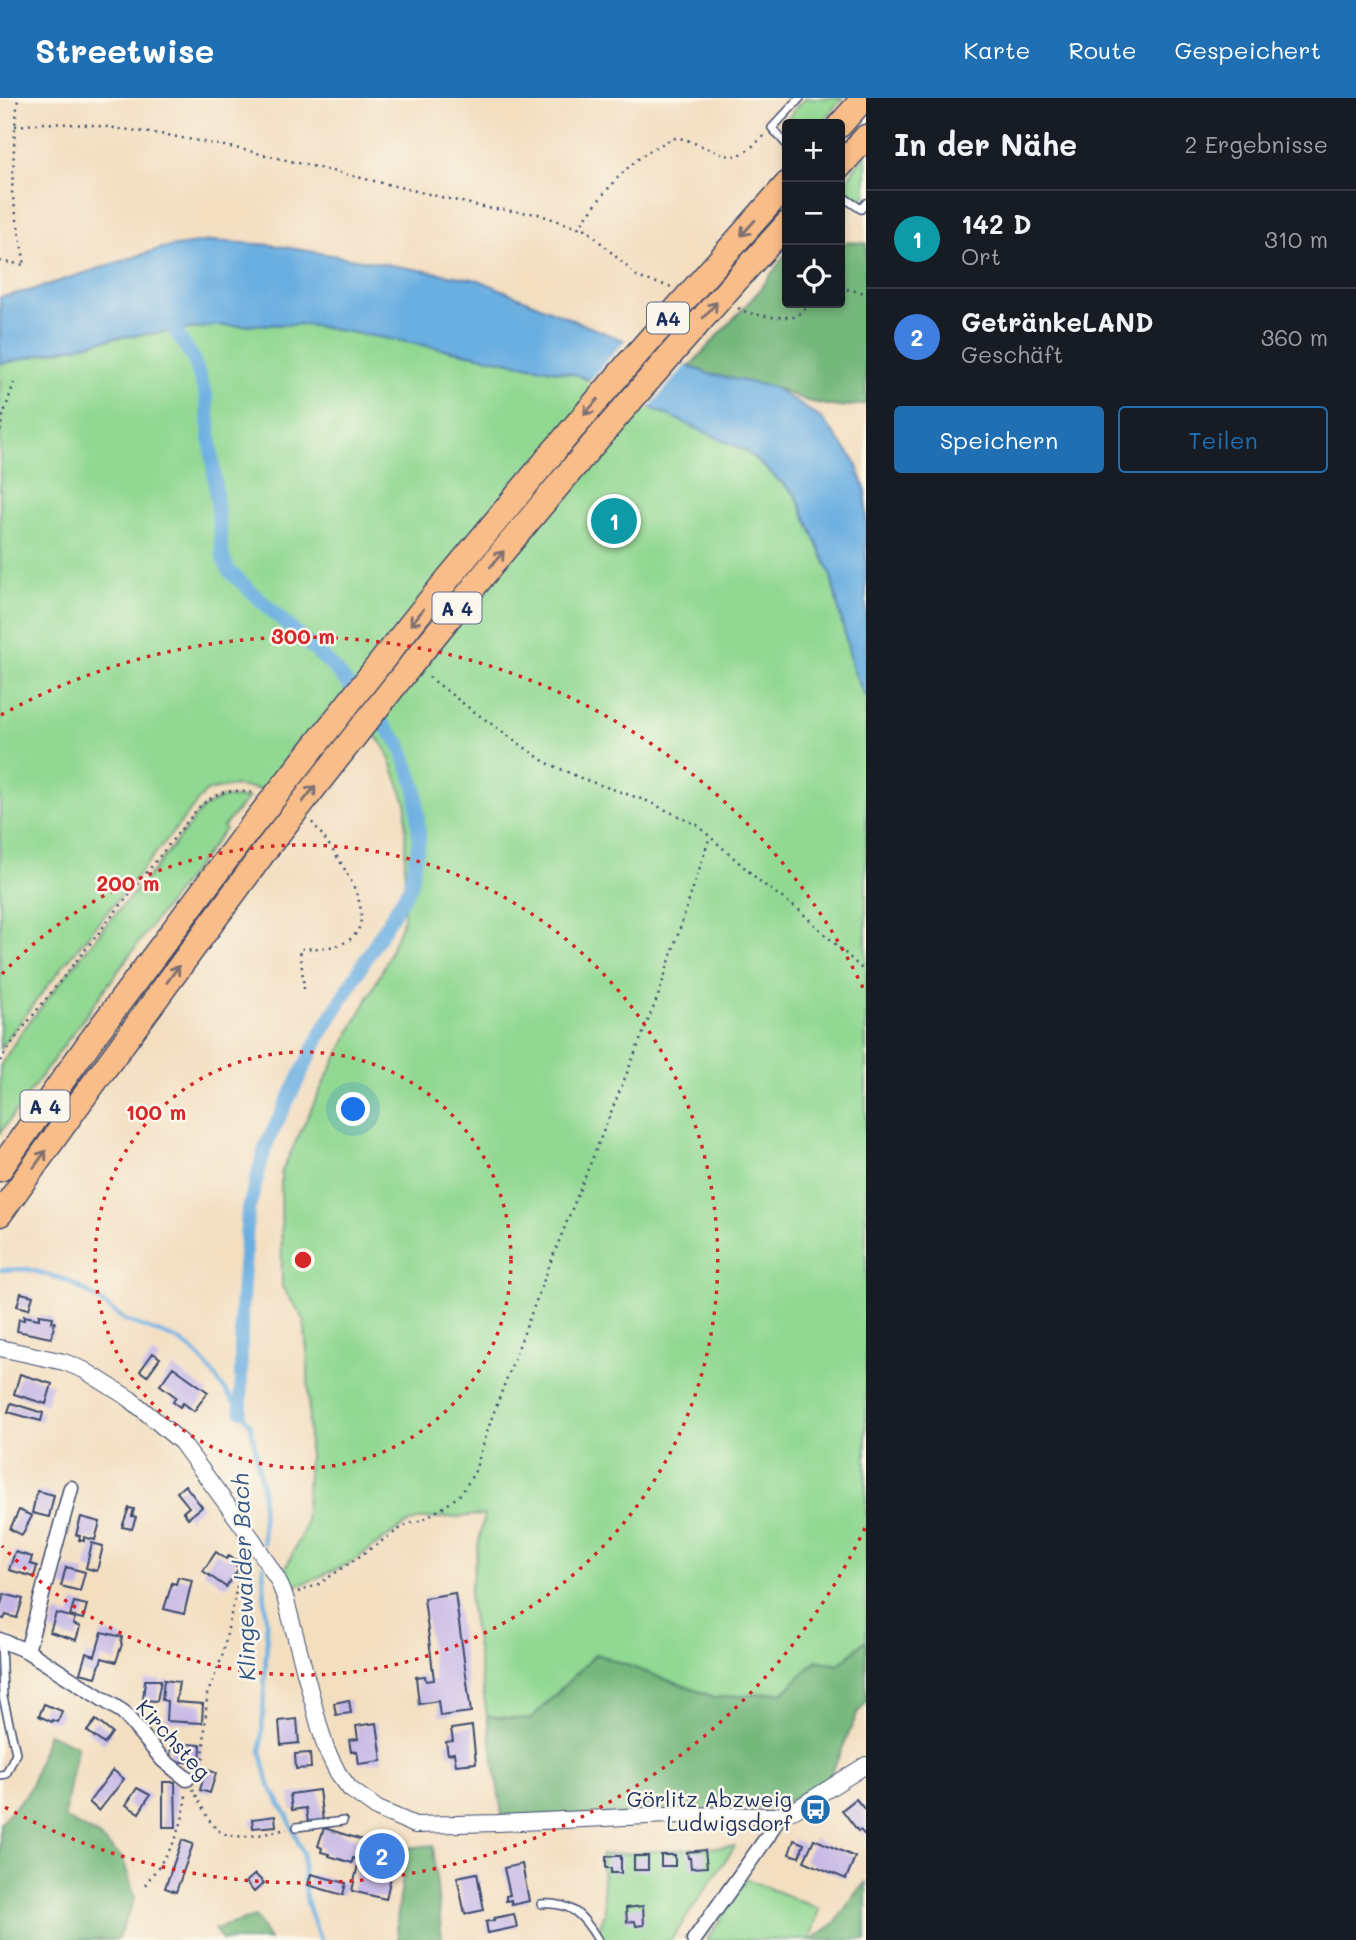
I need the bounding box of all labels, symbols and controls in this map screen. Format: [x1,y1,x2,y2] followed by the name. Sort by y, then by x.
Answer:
[35,28,214,71] text: Streetwise
[963,34,1030,65] text: Karte
[1068,34,1137,65] text: Route
[1175,34,1321,65] text: Gespeichert
[782,119,845,308] map controls
[782,119,845,182] button: +
[894,124,1077,164] text: In der Nähe
[1185,129,1328,159] text: 2 Ergebnisse
[782,182,845,245] button: −
[961,207,1032,241] text: 142 D
[740,219,756,237] one-way arrow
[912,224,922,254] text: 1
[1264,224,1328,254] text: 310 m
[961,241,1001,271] text: Ort
[782,245,845,308] button: locate
[702,301,718,319] one-way arrow
[647,302,689,333] road number: A4
[961,305,1154,339] text: GetränkeLAND
[911,322,923,352] text: 2
[1261,322,1328,352] text: 360 m
[961,339,1063,369] text: Geschäft
[583,398,599,416] one-way arrow
[894,406,1104,473] button: Speichern
[1118,406,1328,473] button: Teilen
[591,495,637,547] pin: 1
[489,551,504,569] one-way arrow
[433,593,482,624] road number: A 4
[409,607,424,625] one-way arrow
[271,622,335,649] text: 300 m
[301,786,316,804] one-way arrow
[97,869,159,896] text: 200 m
[166,966,181,984] one-way arrow
[20,1090,70,1122] road number: A 4
[336,1092,370,1126] your location
[126,1098,186,1125] text: 100 m
[32,1149,47,1168] one-way arrow
[291,1248,315,1272] centre of rings
[224,1473,262,1681] water label: Klingewalder Bach
[131,1693,217,1785] street label: Kirchsteg
[627,1785,793,1836] place label: Görlitz Abzweig Ludwigsdorf
[798,1793,832,1827] bus stop icon: Görlitz Abzweig Ludwigsdorf
[359,1830,405,1882] pin: 2

